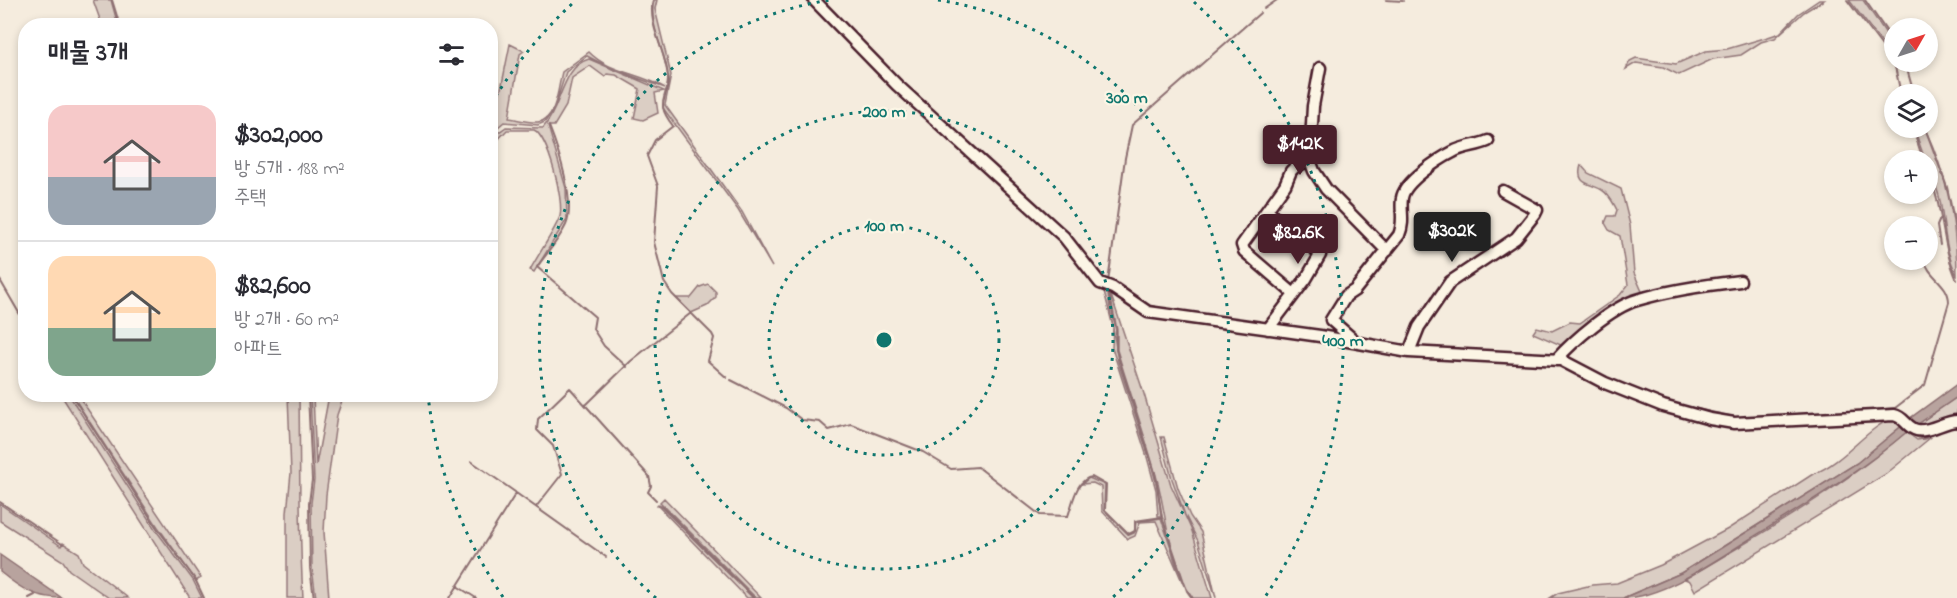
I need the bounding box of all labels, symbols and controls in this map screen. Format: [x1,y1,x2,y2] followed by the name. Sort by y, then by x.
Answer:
[1884,18,1938,72] north arrow
[1884,18,1938,270] map controls
[48,35,128,73] text: 매물 3개
[435,38,468,71] icon: filters
[1884,84,1938,138] button: layers
[1105,86,1148,112] text: 300 m
[862,100,906,126] text: 200 m
[234,117,323,155] text: $302,000
[1258,125,1342,176] pin: $142K
[96,129,168,201] icon: home
[1277,130,1323,159] text: $142K
[1884,150,1938,204] button: +
[234,155,345,184] text: 방 5개 · 188 m²
[234,184,266,213] text: 주택
[1410,212,1494,263] pin: $302K
[864,214,904,240] text: 100 m
[1249,214,1347,265] pin: $82.6K
[1884,216,1938,270] button: −
[1428,217,1476,246] text: $302K
[1272,219,1324,248] text: $82.6K
[234,268,311,306] text: $82,600
[96,280,168,352] icon: home
[234,306,339,335] text: 방 2개 · 60 m²
[1322,329,1364,355] text: 400 m
[874,330,894,350] centre of rings
[234,335,282,364] text: 아파트

